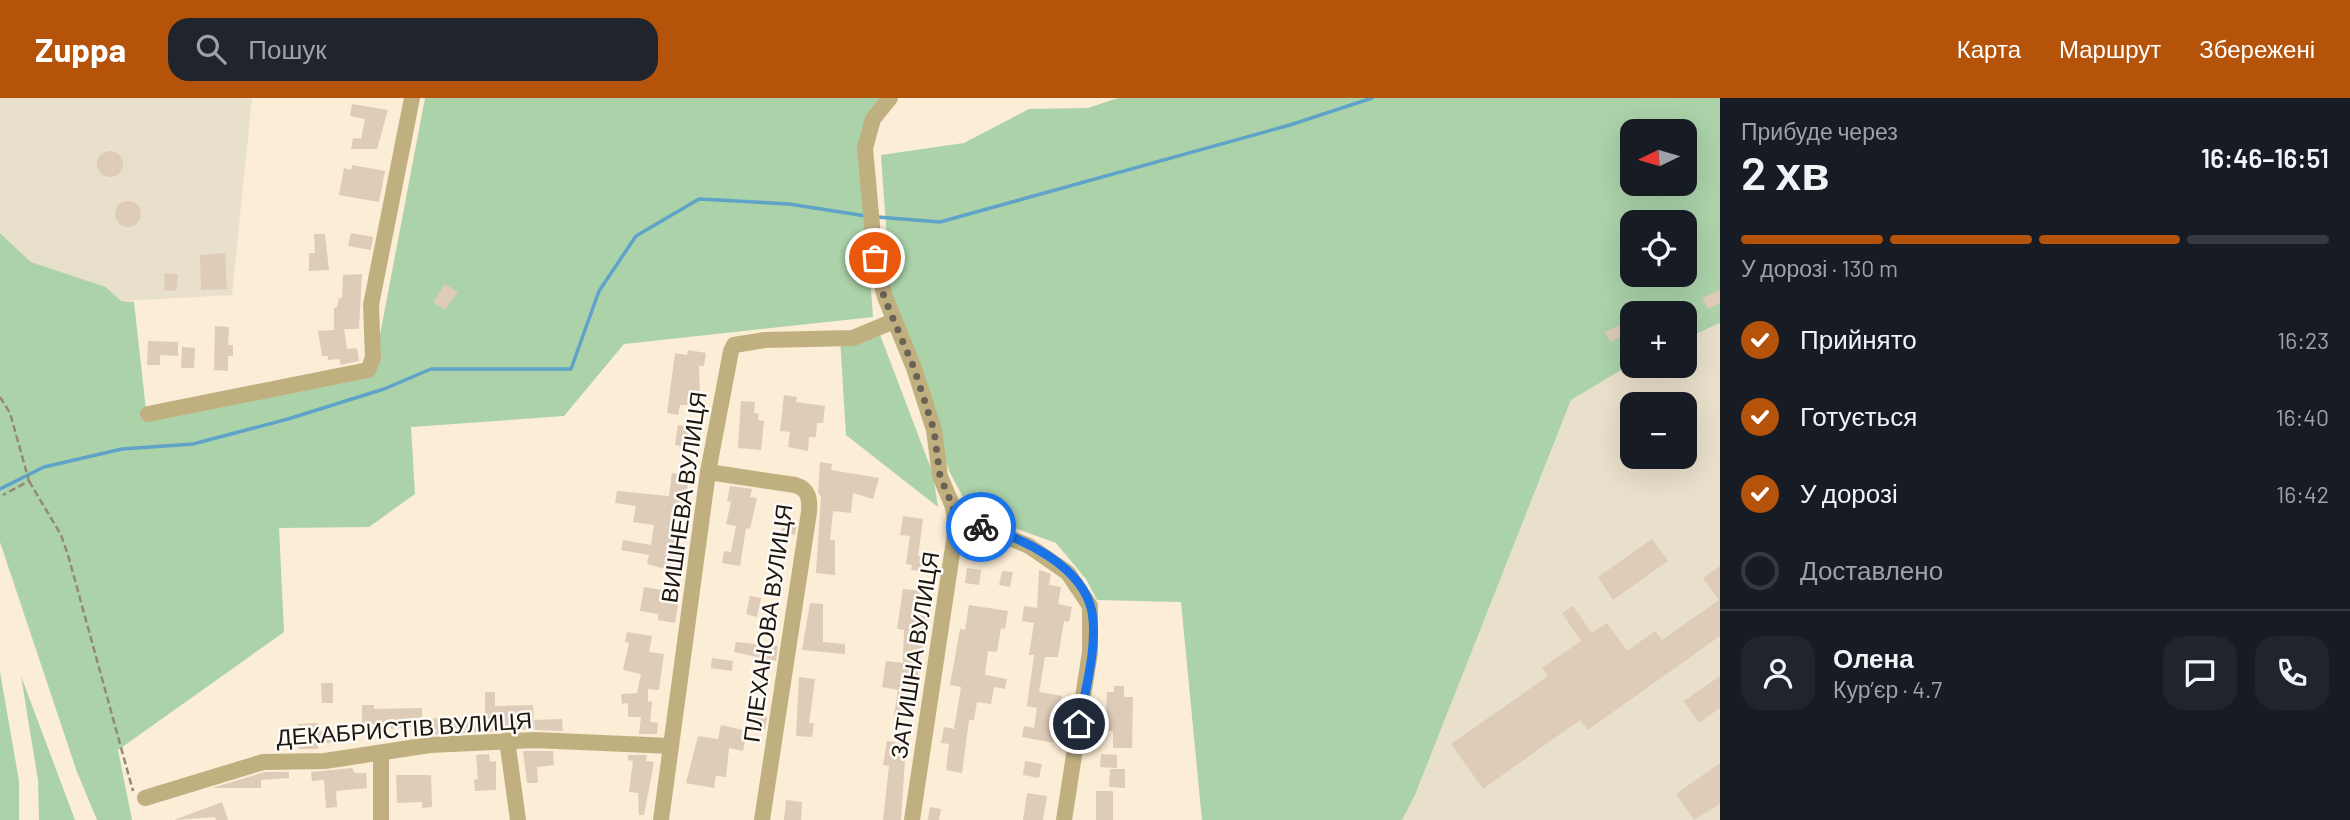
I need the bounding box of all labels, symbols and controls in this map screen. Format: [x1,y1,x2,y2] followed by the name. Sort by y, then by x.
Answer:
[168,18,658,81] search box
[35,29,126,69] text: Zuppa
[192,30,230,68] icon: search
[248,33,327,64] text: Пошук
[1957,34,2021,63] text: Карта
[2059,34,2161,63] text: Маршрут
[2199,34,2315,63] text: Збережені
[1741,117,1898,145] text: Прибуде через
[1620,119,1698,196] north arrow
[1620,119,1697,469] map controls
[2201,142,2329,173] text: 16:46–16:51
[1741,144,1829,199] text: 2 хв
[1620,210,1697,287] button: locate
[845,228,905,288] pin
[856,239,894,277] icon: bag
[1741,254,1898,282] text: У дорозі · 130 m
[1620,301,1697,378] button: +
[1741,321,1779,359] icon: check
[1800,323,1917,354] text: Прийнято
[2277,326,2329,354] text: 16:23
[654,390,712,604] street label: ВИШНЕВА ВУЛИЦЯ
[1620,392,1697,469] button: −
[1741,398,1779,436] icon: check
[1800,400,1917,431] text: Готується
[2276,403,2329,431] text: 16:40
[1741,475,1779,513] icon: check
[1800,477,1898,508] text: У дорозі
[2276,480,2329,508] text: 16:42
[946,492,1016,562] courier
[736,502,798,744] street label: ПЛЕХАНОВА ВУЛИЦЯ
[962,508,1000,546] icon: bike
[884,549,944,761] street label: ЗАТИШНА ВУЛИЦЯ
[1800,554,1943,585] text: Доставлено
[1741,636,1815,710] button: person
[2163,636,2237,710] button: chat
[2255,636,2329,710] button: phone
[1833,642,1914,673] text: Олена
[1833,675,1942,703] text: Кур’єр · 4.7
[1049,694,1109,754] pin
[275,705,533,751] street label: ДЕКАБРИСТІВ ВУЛИЦЯ
[1060,705,1098,743] icon: home

